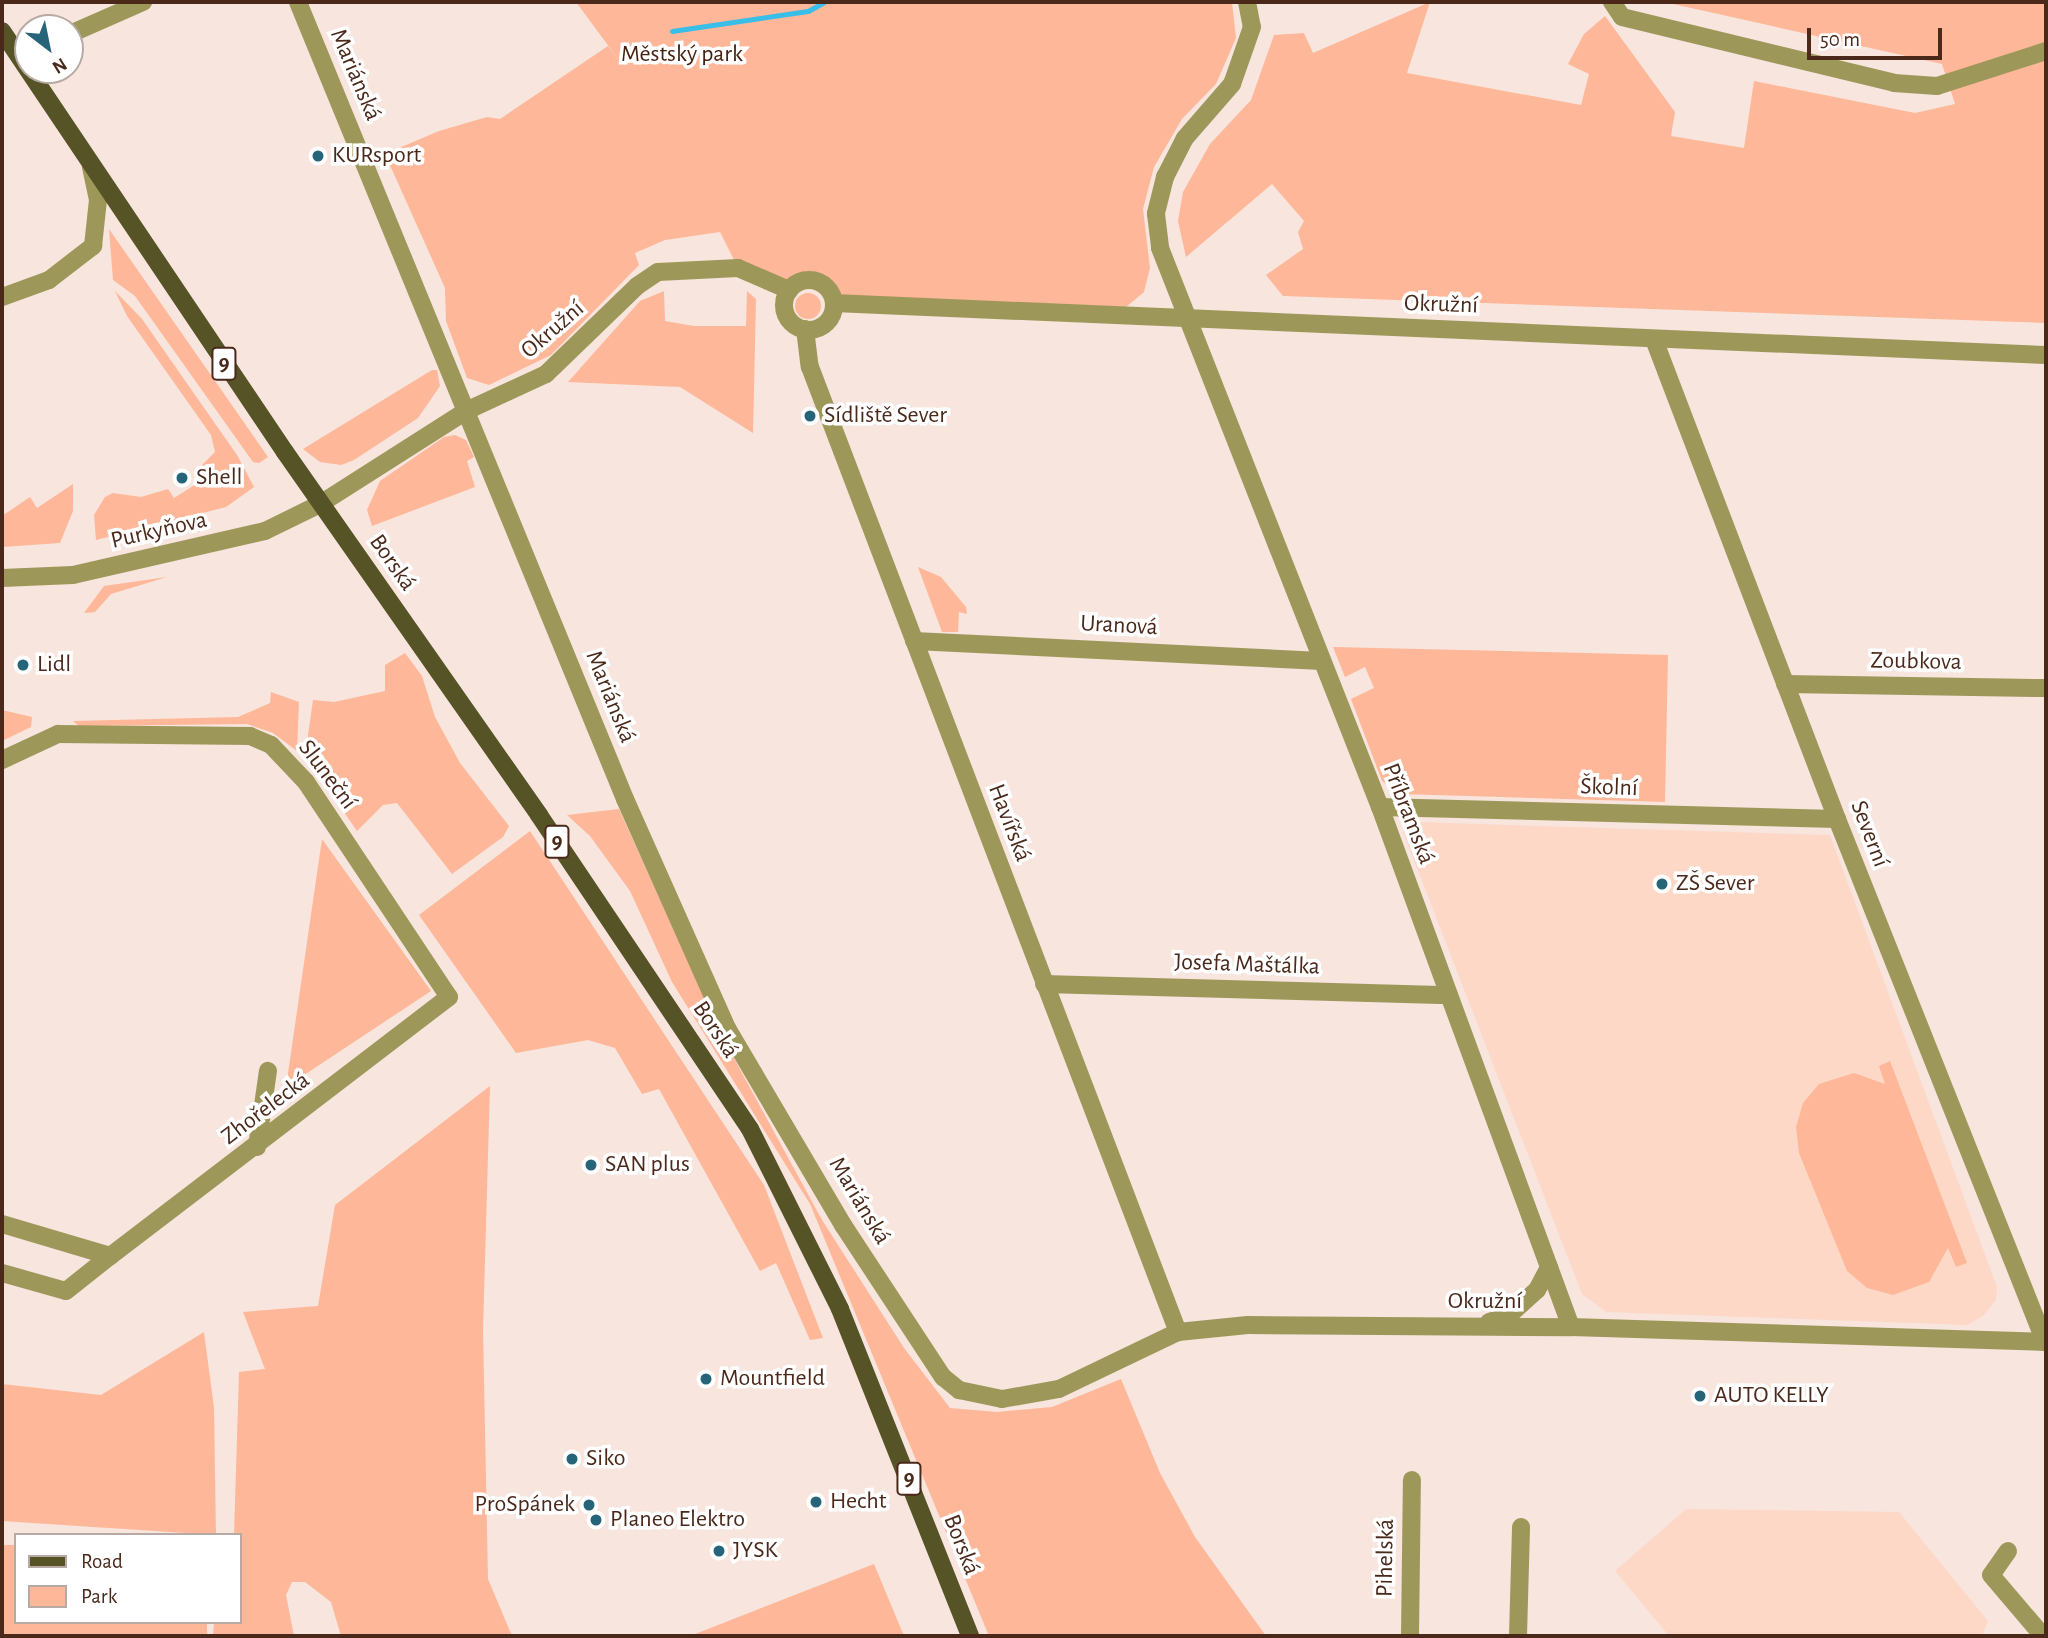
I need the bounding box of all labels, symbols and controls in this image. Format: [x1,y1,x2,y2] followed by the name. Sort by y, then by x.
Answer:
[14,14,84,84] north arrow
[1810,14,1945,58] scale bar
[323,25,387,125] street label: Mariánská
[1820,29,1860,50] text: 50 m
[621,41,743,69] park label: Městský park
[49,54,70,77] text: N
[332,142,421,170] place label: KURsport
[310,148,326,164] marker: KURsport
[1403,289,1479,321] street label: Okružní
[516,295,590,365] street label: Okružní
[210,344,238,384] road number: 9
[824,402,947,430] place label: Sídliště Sever
[802,408,818,424] marker: Sídliště Sever
[196,464,242,492] place label: Shell
[174,470,190,486] marker: Shell
[108,506,210,556] street label: Purkyňova
[362,529,422,597] street label: Borská
[1080,610,1158,642] street label: Uranová
[579,647,641,747] street label: Mariánská
[1870,647,1962,677] street label: Zoubkova
[37,651,71,679] place label: Lidl
[15,657,31,673] marker: Lidl
[292,735,362,815] street label: Sluneční
[1376,759,1440,869] street label: Příbramská
[1580,773,1638,803] street label: Školní
[981,780,1037,866] street label: Havířská
[1843,797,1895,871] street label: Severní
[543,822,571,862] road number: 9
[1676,870,1755,898] place label: ZŠ Sever
[1654,876,1670,892] marker: ZŠ Sever
[1174,948,1320,982] street label: Josefa Maštálka
[686,996,744,1064] street label: Borská
[216,1066,316,1152] street label: Zhořelecká
[605,1151,690,1179] place label: SAN plus
[822,1152,896,1250] street label: Mariánská
[583,1157,599,1173] marker: SAN plus
[1448,1288,1522,1316] street label: Okružní
[720,1365,825,1393] place label: Mountfield
[698,1371,714,1387] marker: Mountfield
[1714,1382,1829,1410] place label: AUTO KELLY
[1692,1388,1708,1404] marker: AUTO KELLY
[586,1445,625,1473] place label: Siko
[564,1451,580,1467] marker: Siko
[895,1460,923,1498] road number: 9
[830,1488,886,1516] place label: Hecht
[475,1491,575,1519] place label: ProSpánek
[808,1494,824,1510] marker: Hecht
[581,1497,597,1513] marker: ProSpánek
[610,1506,745,1534] place label: Planeo Elektro
[936,1511,986,1579] street label: Borská
[588,1512,604,1528] marker: Planeo Elektro
[1371,1519,1401,1597] street label: Pihelská
[14,1533,242,1624] legend
[733,1537,778,1565] place label: JYSK
[711,1543,727,1559] marker: JYSK
[81,1551,123,1572] text: Road
[81,1586,117,1607] text: Park

